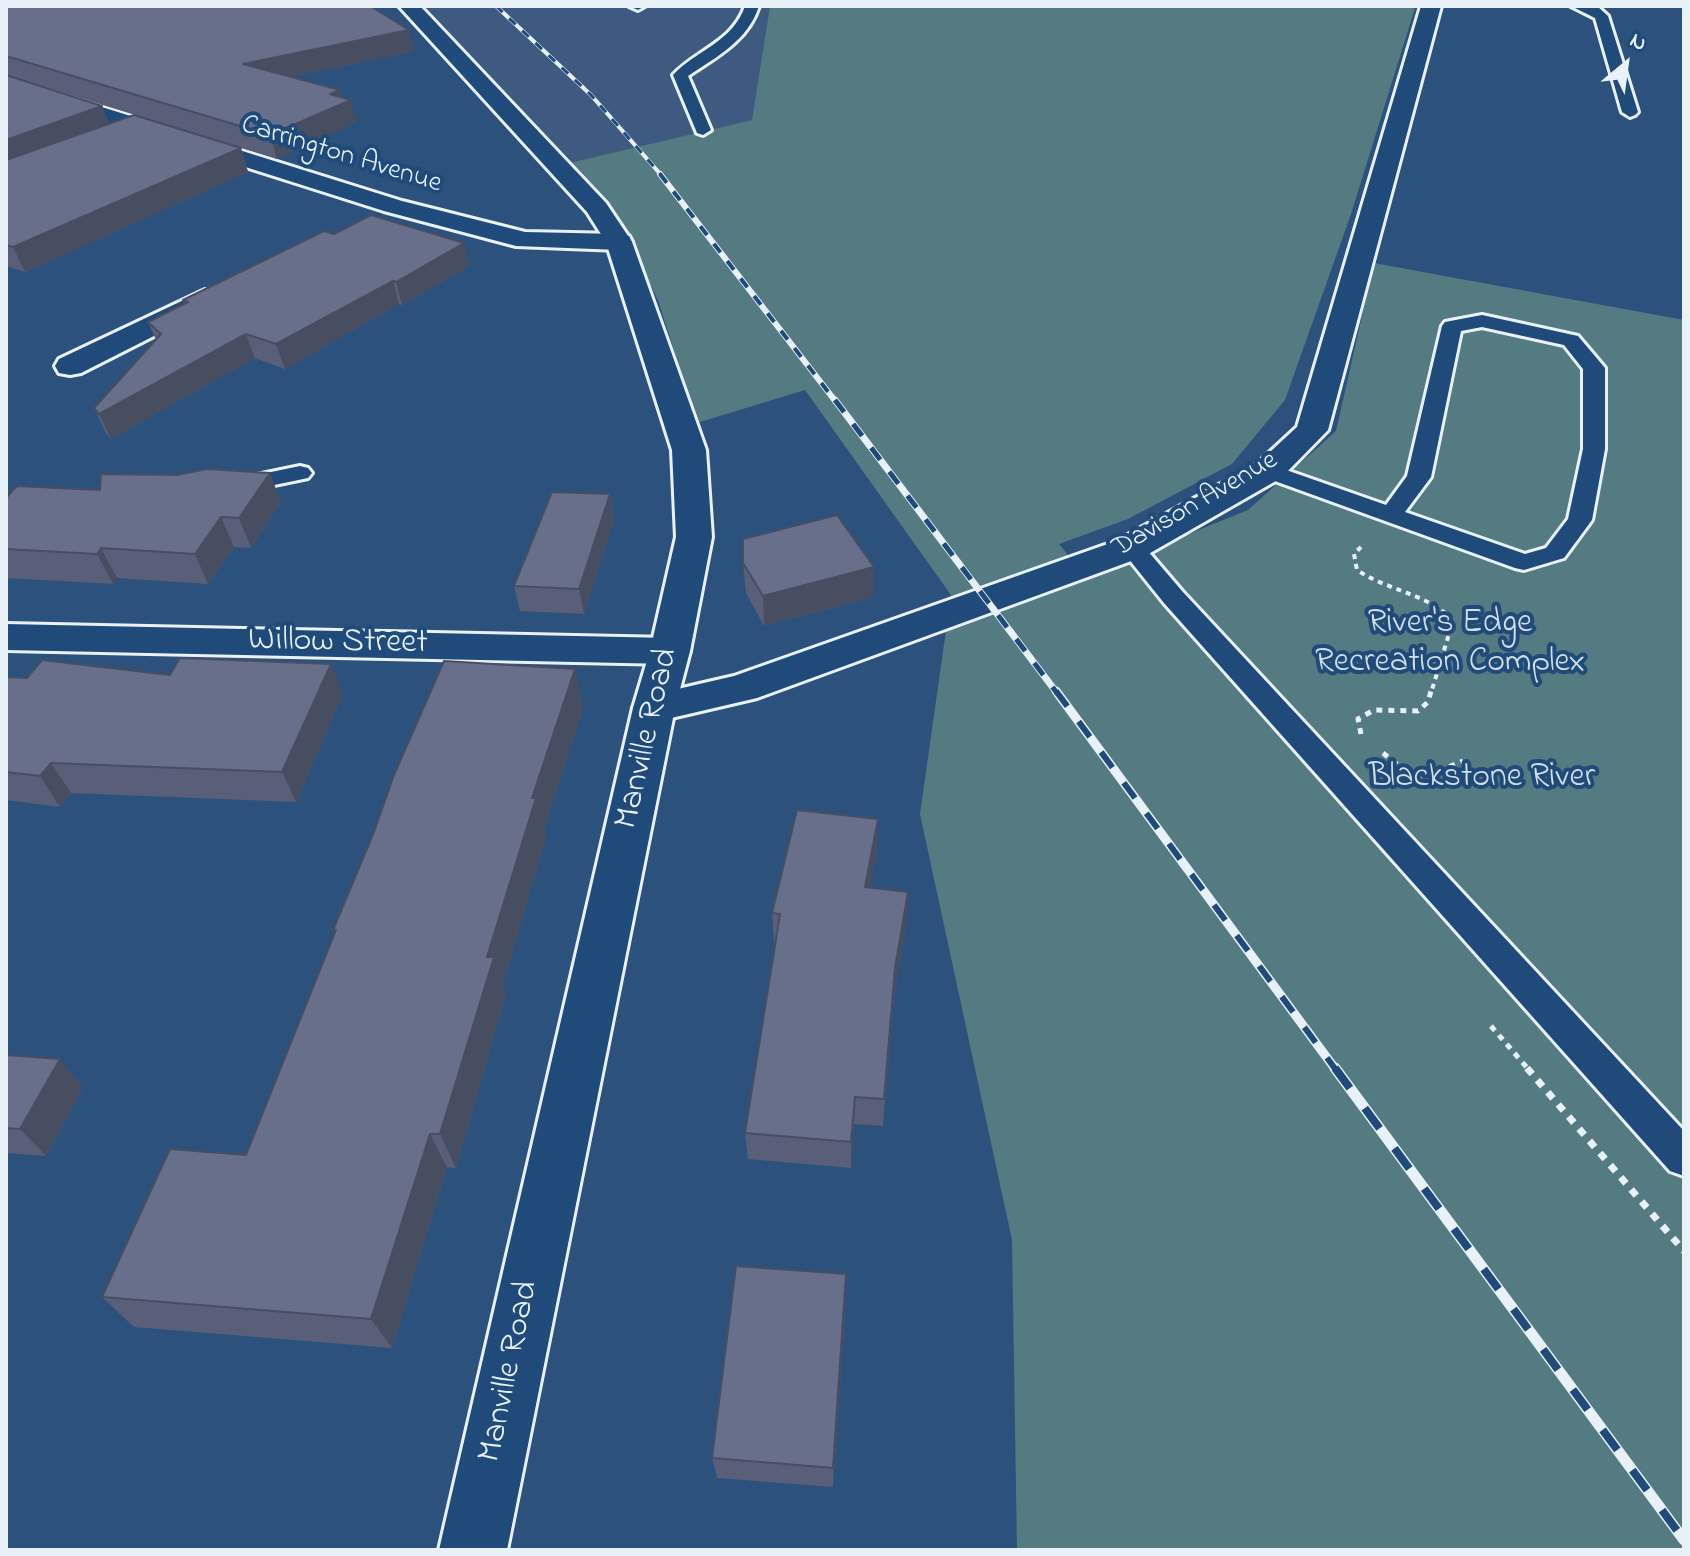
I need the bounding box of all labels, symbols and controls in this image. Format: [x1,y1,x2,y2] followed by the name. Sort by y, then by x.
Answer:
[1586,24,1666,104] north arrow
[1623,25,1652,61] text: N
[237,110,445,202] street label: Carrington Avenue
[1108,445,1284,567] street label: Davison Avenue
[1315,605,1585,684] park label: River's Edge Recreation Complex
[248,622,428,666] street label: Willow Street
[608,645,690,833] street label: Manville Road
[1369,759,1595,799] park label: Blackstone River
[472,1278,550,1466] street label: Manville Road

